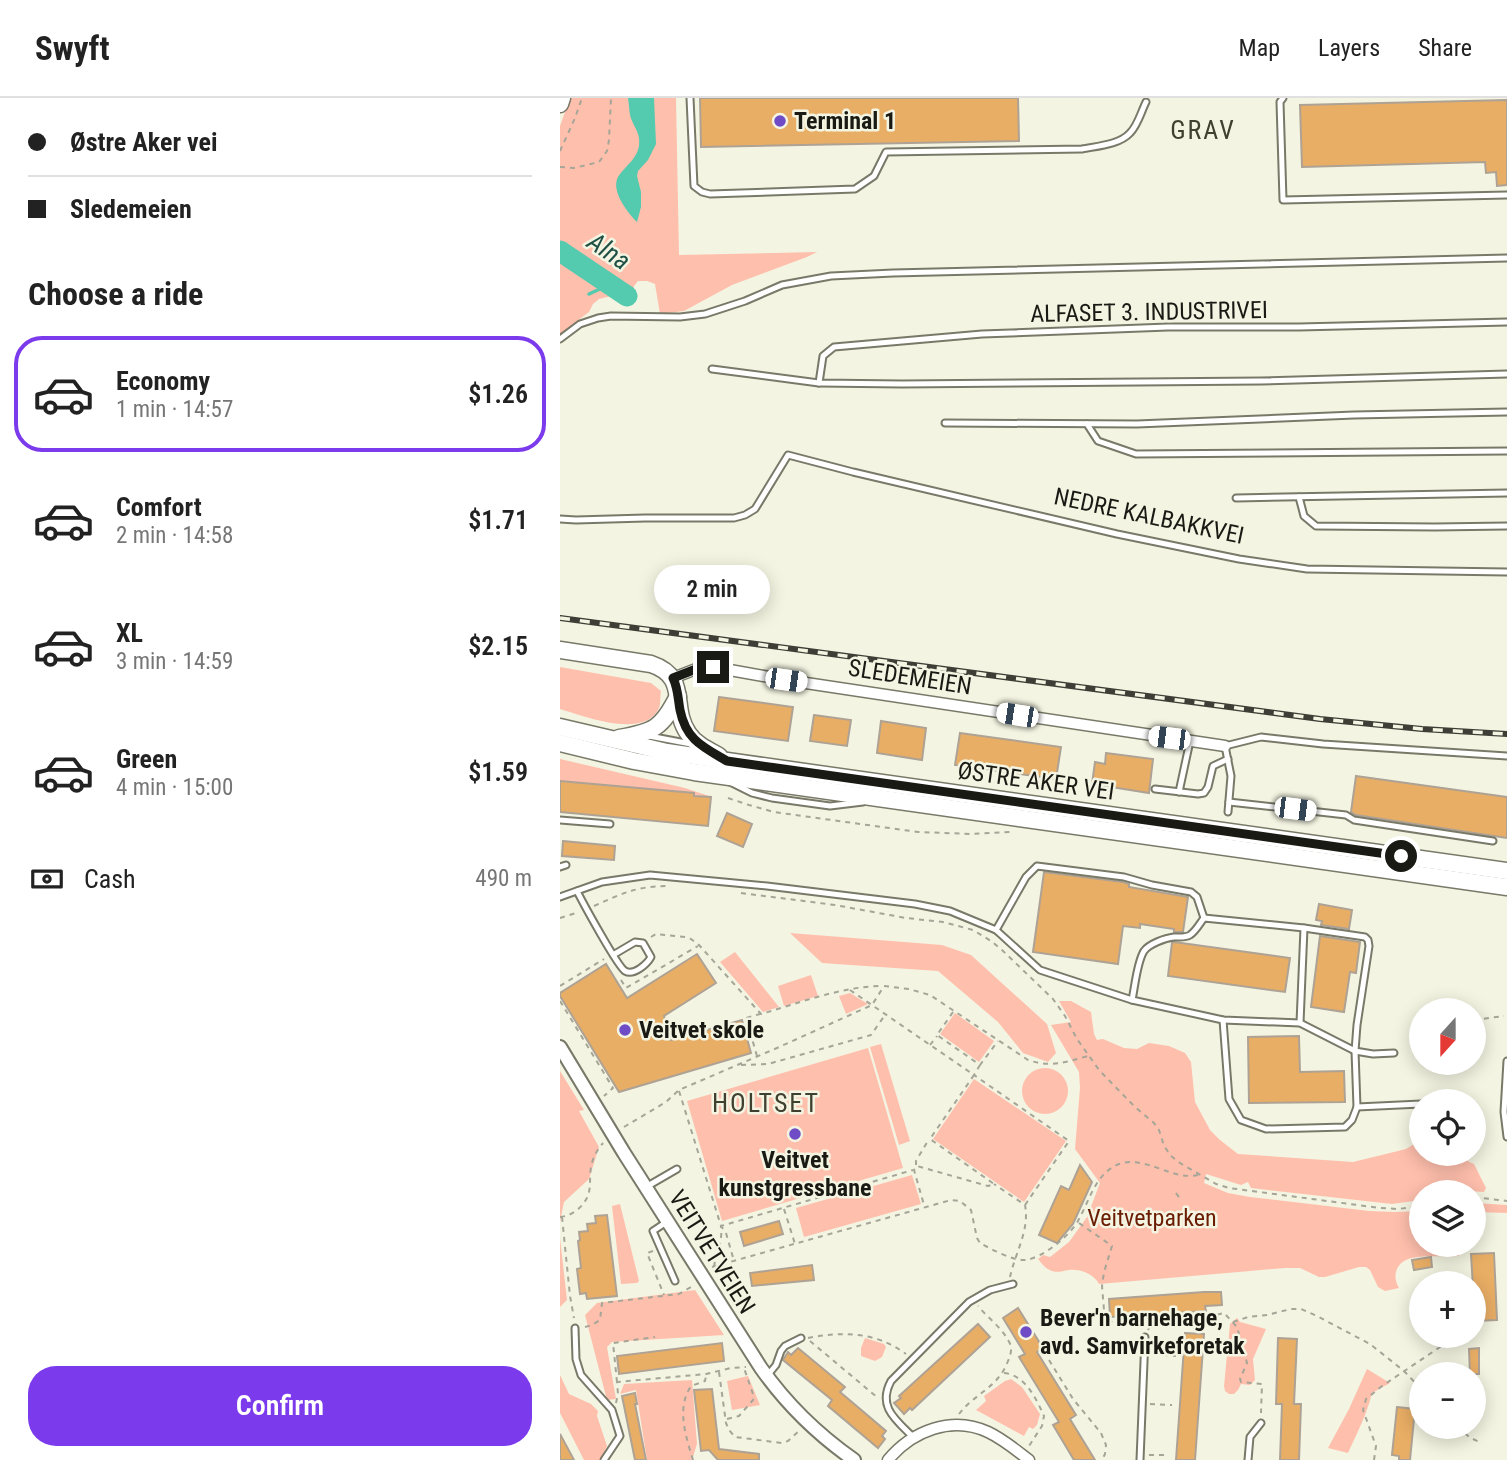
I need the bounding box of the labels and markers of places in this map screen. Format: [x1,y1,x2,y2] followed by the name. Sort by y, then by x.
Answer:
[794,107,896,135] place label: Terminal 1
[772,113,788,129] marker: Terminal 1
[639,1016,764,1044] place label: Veitvet skole
[617,1022,633,1038] marker: Veitvet skole
[787,1126,803,1142] marker: Veitvet kunstgressbane
[719,1146,871,1202] place label: Veitvet kunstgressbane
[1040,1304,1245,1360] place label: Bever'n barnehage, avd. Samvirkeforetak
[1018,1324,1034,1340] marker: Bever'n barnehage, avd. Samvirkeforetak

